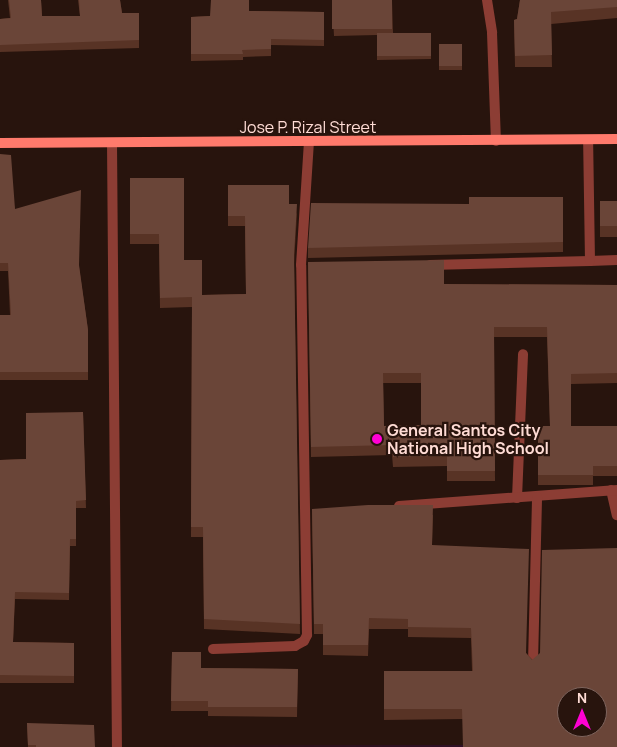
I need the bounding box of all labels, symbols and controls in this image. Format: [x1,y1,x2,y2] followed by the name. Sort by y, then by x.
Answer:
[240,117,376,137] street label: Jose P. Rizal Street
[387,420,549,458] place label: General Santos City National High School
[371,433,383,445] marker: General Santos City National High School
[557,687,607,737] north arrow
[577,688,587,707] text: N

